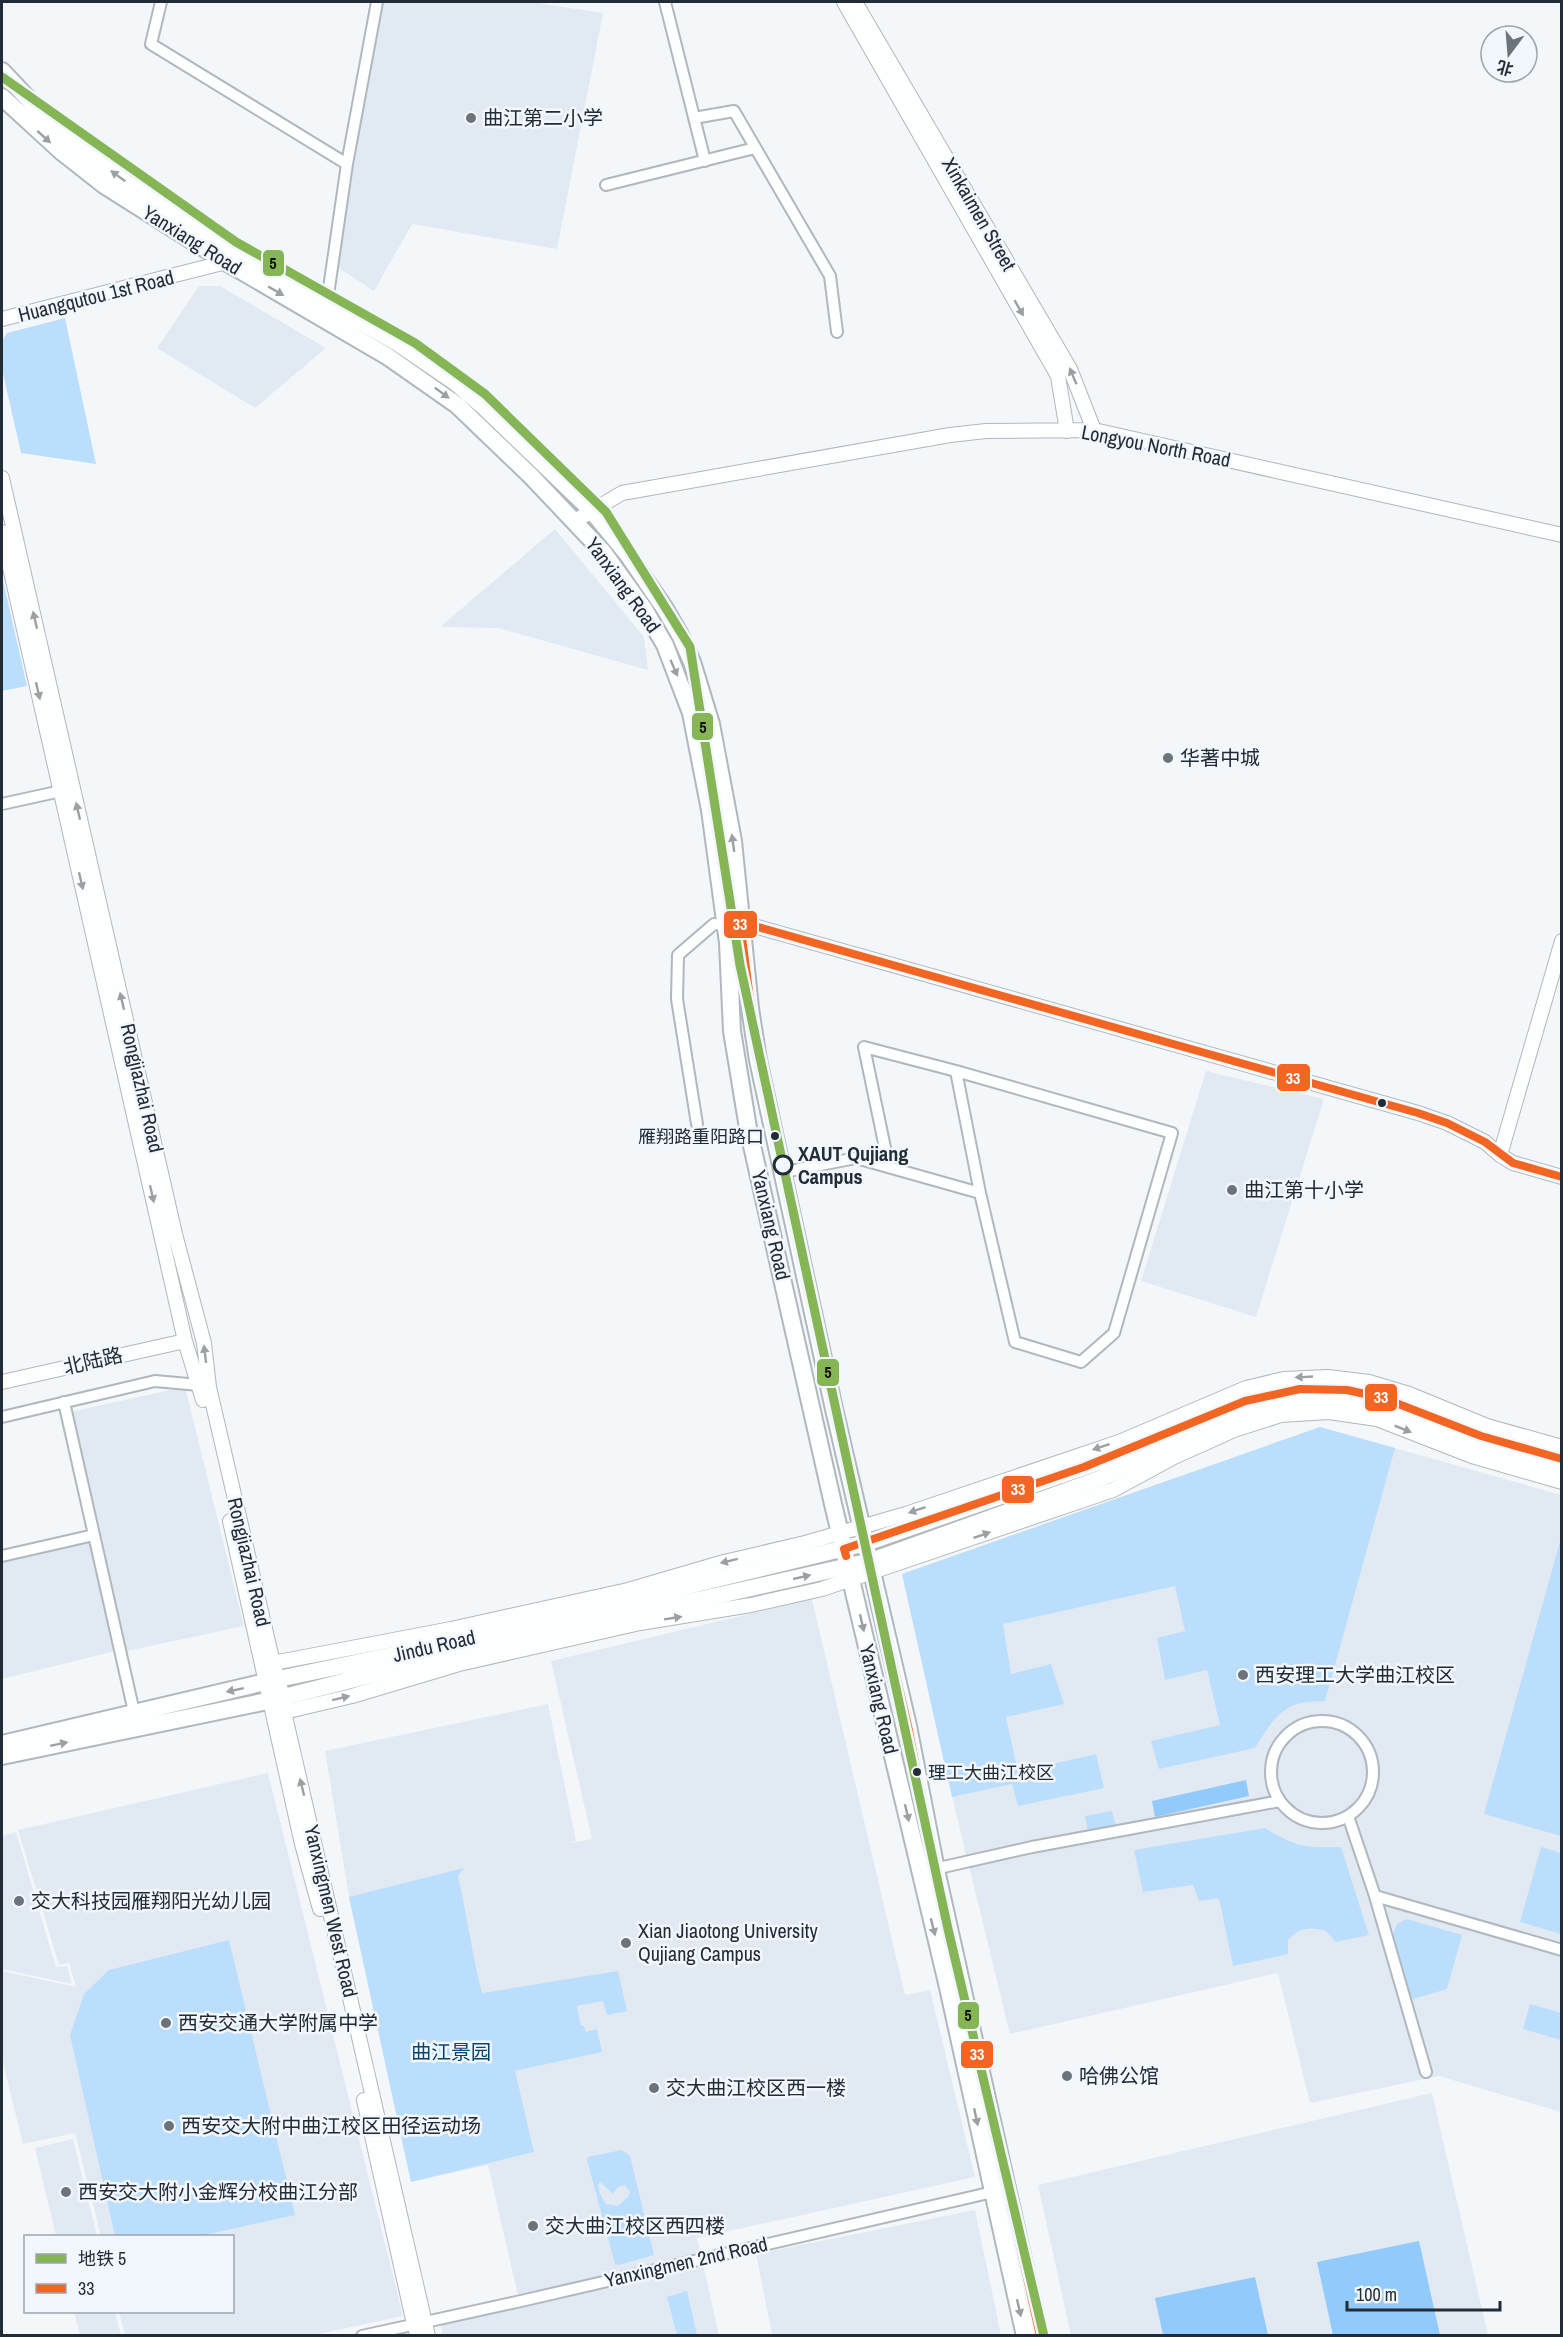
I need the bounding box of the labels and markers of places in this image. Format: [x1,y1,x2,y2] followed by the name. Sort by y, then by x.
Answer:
[483,104,603,131] place label: 曲江第二小学
[464,111,478,125] marker: 曲江第二小学
[1180,744,1260,771] place label: 华著中城
[1161,751,1175,765] marker: 华著中城
[1376,1097,1388,1109] unlabelled marker
[638,1124,764,1149] place label: 雁翔路重阳路口
[769,1130,781,1142] marker: 雁翔路重阳路口
[798,1140,908,1190] place label: XAUT Qujiang Campus
[773,1155,793,1175] marker: XAUT Qujiang Campus
[1244,1176,1364,1203] place label: 曲江第十小学
[1225,1183,1239,1197] marker: 曲江第十小学
[1255,1661,1455,1688] place label: 西安理工大学曲江校区
[1236,1668,1250,1682] marker: 西安理工大学曲江校区
[928,1760,1054,1785] place label: 理工大曲江校区
[911,1766,923,1778] marker: 理工大曲江校区
[31,1887,271,1914] place label: 交大科技园雁翔阳光幼儿园
[12,1894,26,1908] marker: 交大科技园雁翔阳光幼儿园
[638,1917,818,1967] place label: Xian Jiaotong University Qujiang Campus
[619,1936,633,1950] marker: Xian Jiaotong University Qujiang Campus
[178,2009,378,2036] place label: 西安交通大学附属中学
[159,2016,173,2030] marker: 西安交通大学附属中学
[1079,2062,1159,2089] place label: 哈佛公馆
[1060,2069,1074,2083] marker: 哈佛公馆
[666,2074,846,2101] place label: 交大曲江校区西一楼
[647,2081,661,2095] marker: 交大曲江校区西一楼
[181,2112,481,2139] place label: 西安交大附中曲江校区田径运动场
[162,2119,176,2133] marker: 西安交大附中曲江校区田径运动场
[78,2178,358,2205] place label: 西安交大附小金辉分校曲江分部
[59,2185,73,2199] marker: 西安交大附小金辉分校曲江分部
[545,2212,725,2239] place label: 交大曲江校区西四楼
[526,2219,540,2233] marker: 交大曲江校区西四楼

